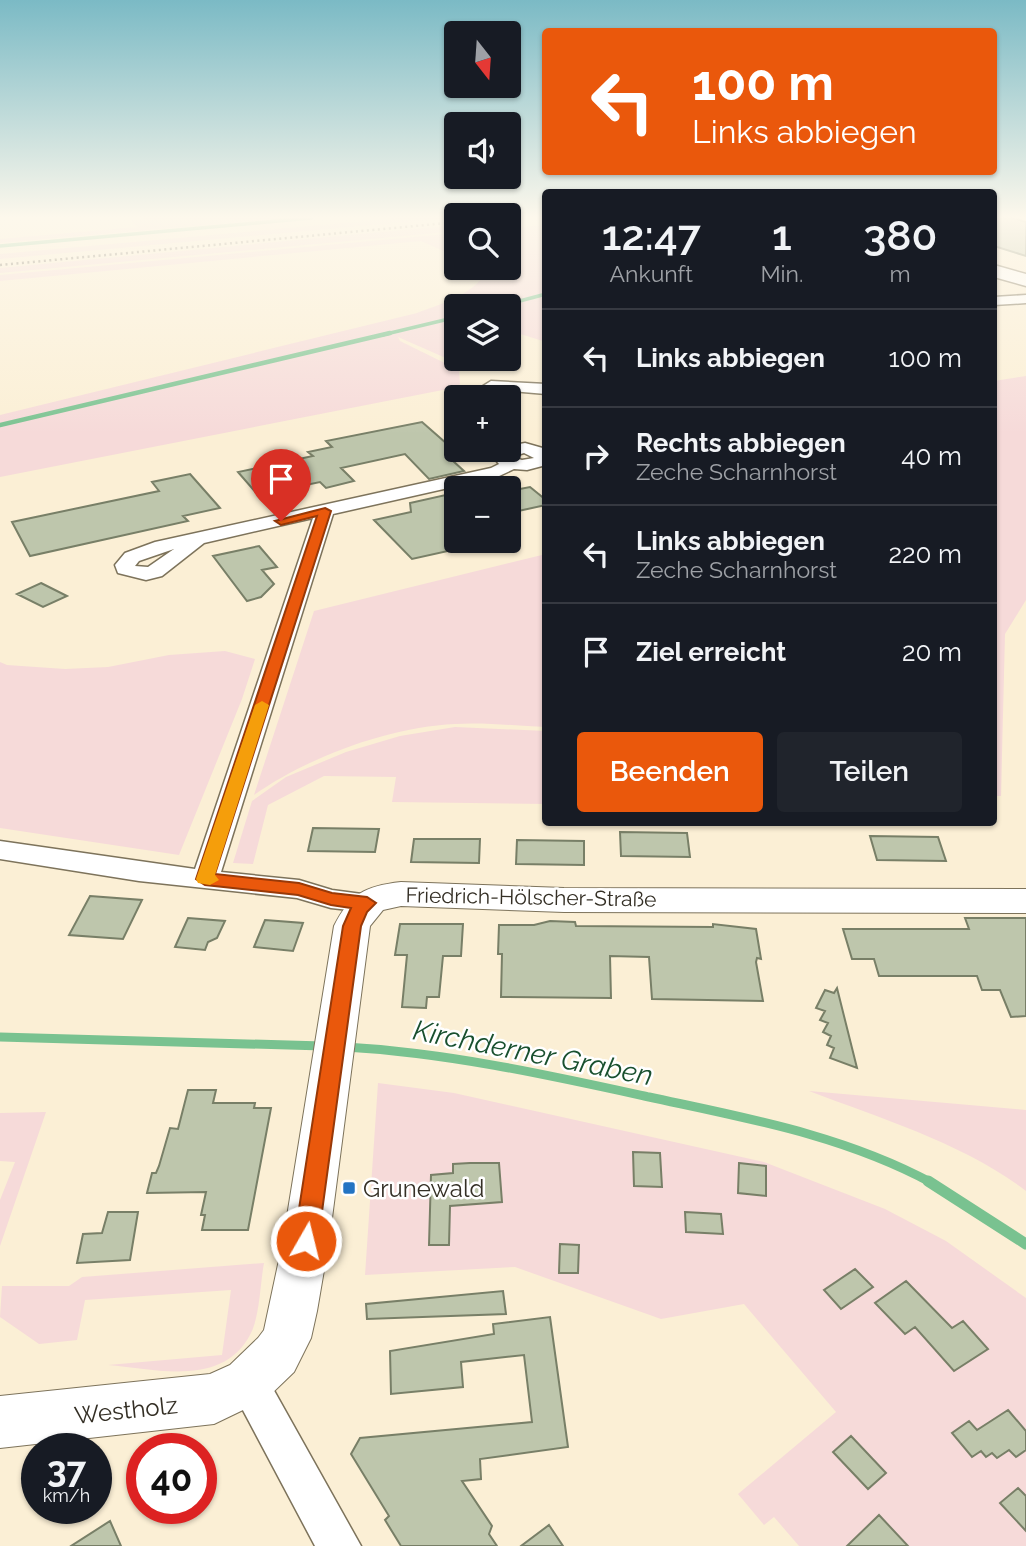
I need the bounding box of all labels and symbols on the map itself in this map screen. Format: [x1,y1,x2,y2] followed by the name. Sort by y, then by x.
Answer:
[444,21,522,98] north arrow
[251,449,311,521] pin
[405,882,657,912] street label: Friedrich-Hölscher-Straße
[410,1014,656,1092] water label: Kirchderner Graben
[363,1174,484,1203] place label: Grunewald
[341,1180,357,1196] marker: Grunewald
[269,1204,343,1278] position arrow
[73,1390,179,1430] street label: Westholz
[126,1433,217,1524] speed limit sign: 40

